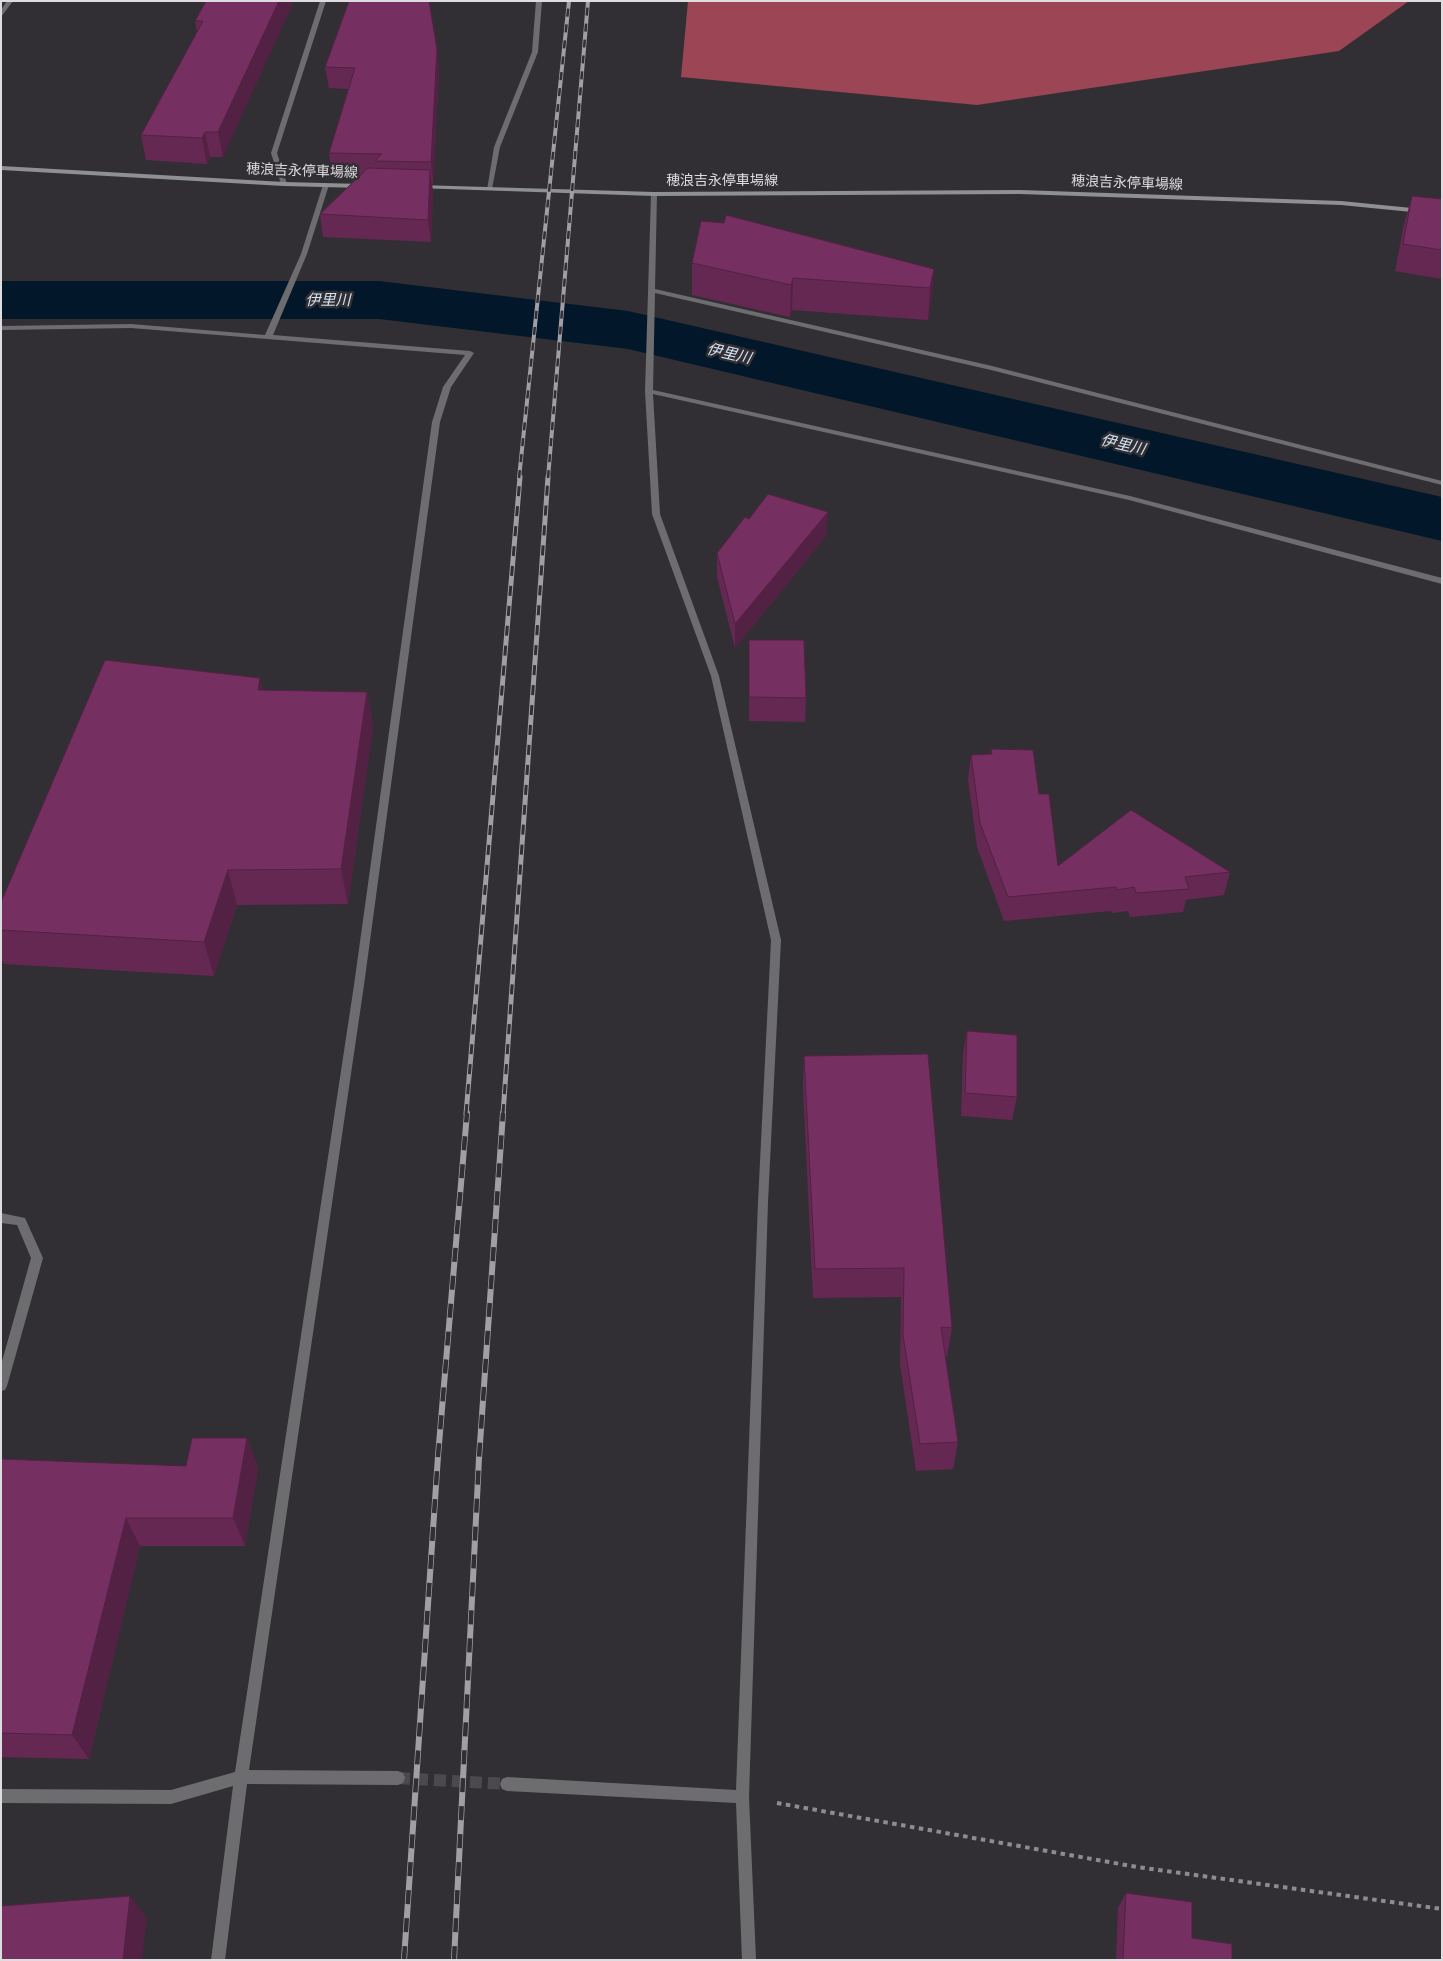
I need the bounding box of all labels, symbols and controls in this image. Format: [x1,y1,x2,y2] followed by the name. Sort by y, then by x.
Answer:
[246,161,358,181] street label: 穂浪吉永停車場線
[666,173,778,189] street label: 穂浪吉永停車場線
[1071,173,1183,193] street label: 穂浪吉永停車場線
[306,291,350,309] water label: 伊里川
[705,340,753,368] water label: 伊里川
[1099,431,1147,459] water label: 伊里川

